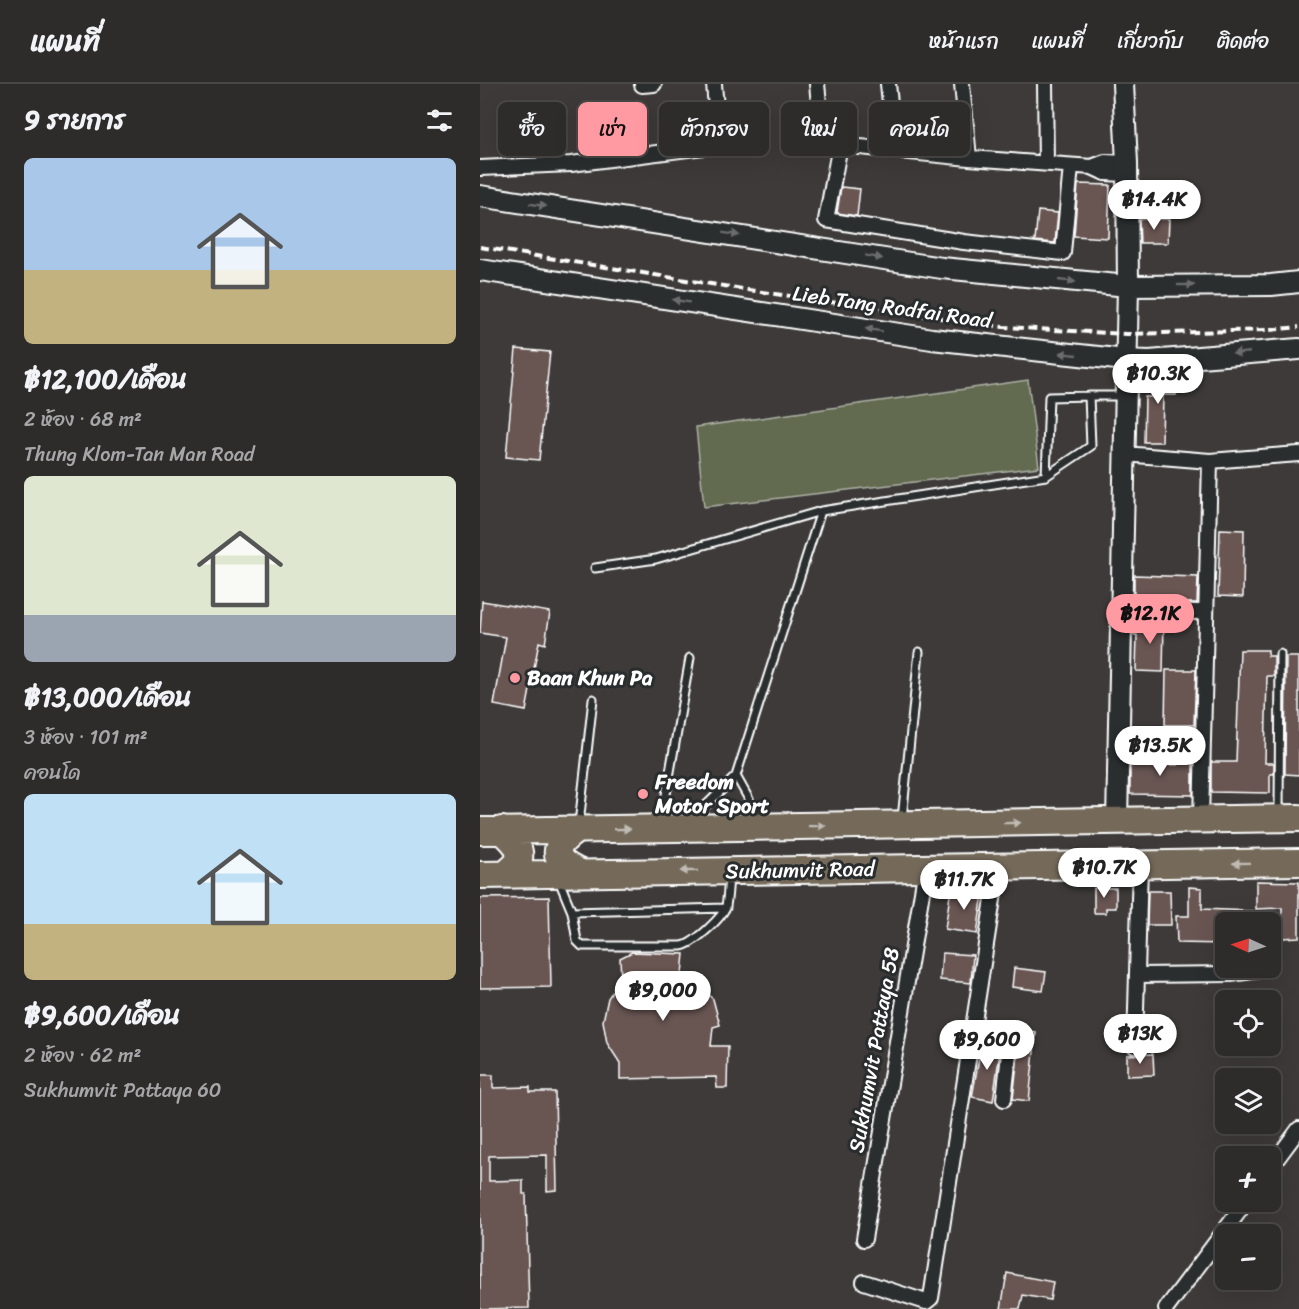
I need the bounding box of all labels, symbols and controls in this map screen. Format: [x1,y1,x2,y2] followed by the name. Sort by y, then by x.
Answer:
[30,17,100,66] text: แผนที่
[929,22,999,60] text: หน้าแรก
[1032,22,1084,60] text: แผนที่
[1117,22,1184,60] text: เกี่ยวกับ
[1217,22,1269,60] text: ติดต่อ
[24,97,125,143] text: 9 รายการ
[498,102,566,156] chip: ซื้อ
[578,102,647,156] chip: เช่า
[659,102,769,156] chip: ตัวกรอง
[781,102,857,156] chip: ใหม่
[869,102,970,156] chip: คอนโด
[423,104,456,137] icon: filters
[1105,180,1203,231] pin: ฿14.4K
[1122,182,1186,217] text: ฿14.4K
[186,197,294,305] icon: home
[528,201,547,210] one-way arrow
[721,230,740,239] one-way arrow
[865,253,884,262] one-way arrow
[790,274,996,340] street label: Lieb Tang Rodfai Road
[1058,276,1077,286] one-way arrow
[1177,280,1196,290] one-way arrow
[672,296,691,305] one-way arrow
[864,326,883,335] one-way arrow
[1058,349,1077,359] one-way arrow
[1231,349,1250,358] one-way arrow
[1109,354,1207,405] pin: ฿10.3K
[24,356,187,402] text: ฿12,100/เดือน
[1126,356,1190,391] text: ฿10.3K
[24,402,142,437] text: 2 ห้อง · 68 m²
[24,437,255,472] text: Thung Klom-Tan Man Road
[186,515,294,623] icon: home
[1101,594,1199,645] pin: ฿12.1K
[1120,596,1180,631] text: ฿12.1K
[527,659,653,697] place label: Baan Khun Pa
[508,671,522,685] marker: Baan Khun Pa
[24,674,191,720] text: ฿13,000/เดือน
[24,720,148,755] text: 3 ห้อง · 101 m²
[1111,726,1209,777] pin: ฿13.5K
[1129,728,1191,763] text: ฿13.5K
[24,755,81,790] text: คอนโด
[654,763,770,825] place label: Freedom Motor Sport
[636,787,650,801] marker: Freedom Motor Sport
[1003,818,1022,828] one-way arrow
[808,821,827,831] one-way arrow
[613,824,632,833] one-way arrow
[186,833,294,941] icon: home
[1055,848,1153,899] pin: ฿10.7K
[725,850,877,890] street label: Sukhumvit Road
[1072,850,1136,885] text: ฿10.7K
[1231,858,1250,868] one-way arrow
[915,860,1013,911] pin: ฿11.7K
[934,862,994,897] text: ฿11.7K
[679,867,698,876] one-way arrow
[1215,912,1281,978] north arrow
[1215,912,1281,1290] map controls
[837,944,911,1156] street label: Sukhumvit Pattaya 58
[614,971,712,1022] pin: ฿9,000
[629,973,697,1008] text: ฿9,000
[1215,990,1281,1056] button: locate
[24,992,180,1038] text: ฿9,600/เดือน
[1104,1014,1176,1065] pin: ฿13K
[1118,1016,1162,1051] text: ฿13K
[938,1020,1036,1071] pin: ฿9,600
[953,1022,1021,1057] text: ฿9,600
[24,1038,141,1073] text: 2 ห้อง · 62 m²
[1215,1068,1281,1134] button: layers
[24,1073,221,1108] text: Sukhumvit Pattaya 60
[1215,1146,1281,1212] button: +
[1215,1224,1281,1290] button: −

